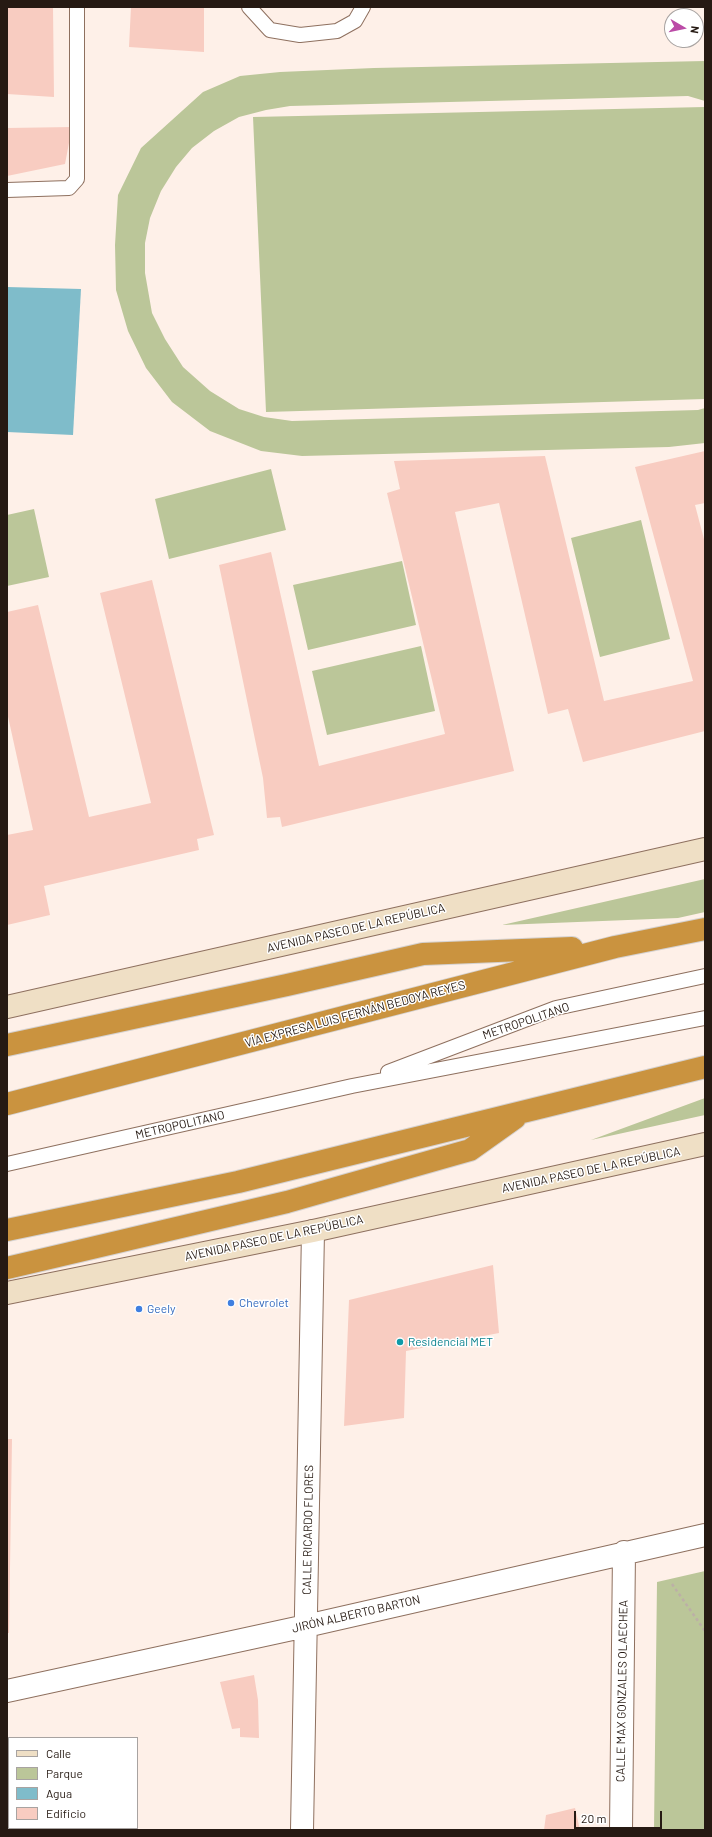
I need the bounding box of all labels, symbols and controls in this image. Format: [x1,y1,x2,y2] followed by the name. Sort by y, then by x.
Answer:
[664,8,704,48] north arrow
[688,25,702,34] text: N
[266,900,446,956] street label: AVENIDA PASEO DE LA REPÚBLICA
[243,978,467,1050] street label: VÍA EXPRESA LUIS FERNÁN BEDOYA REYES
[481,999,571,1043] street label: METROPOLITANO
[134,1108,226,1142] street label: METROPOLITANO
[500,1144,682,1196] street label: AVENIDA PASEO DE LA REPÚBLICA
[183,1212,365,1264] street label: AVENIDA PASEO DE LA REPÚBLICA
[239,1296,289,1310] place label: Chevrolet
[226,1298,236,1308] marker: Chevrolet
[147,1302,175,1316] place label: Geely
[134,1304,144,1314] marker: Geely
[408,1335,493,1349] place label: Residencial MET
[395,1337,405,1347] marker: Residencial MET
[300,1465,316,1595] street label: CALLE RICARDO FLORES
[290,1592,422,1636] street label: JIRÓN ALBERTO BARTON
[613,1600,631,1782] street label: CALLE MAX GONZALES OLAECHEA
[8,1737,138,1829] legend
[46,1746,71,1760] text: Calle
[46,1766,83,1780] text: Parque
[46,1786,72,1800] text: Agua
[576,1803,664,1829] scale bar
[46,1806,86,1820] text: Edificio
[581,1811,607,1825] text: 20 m

